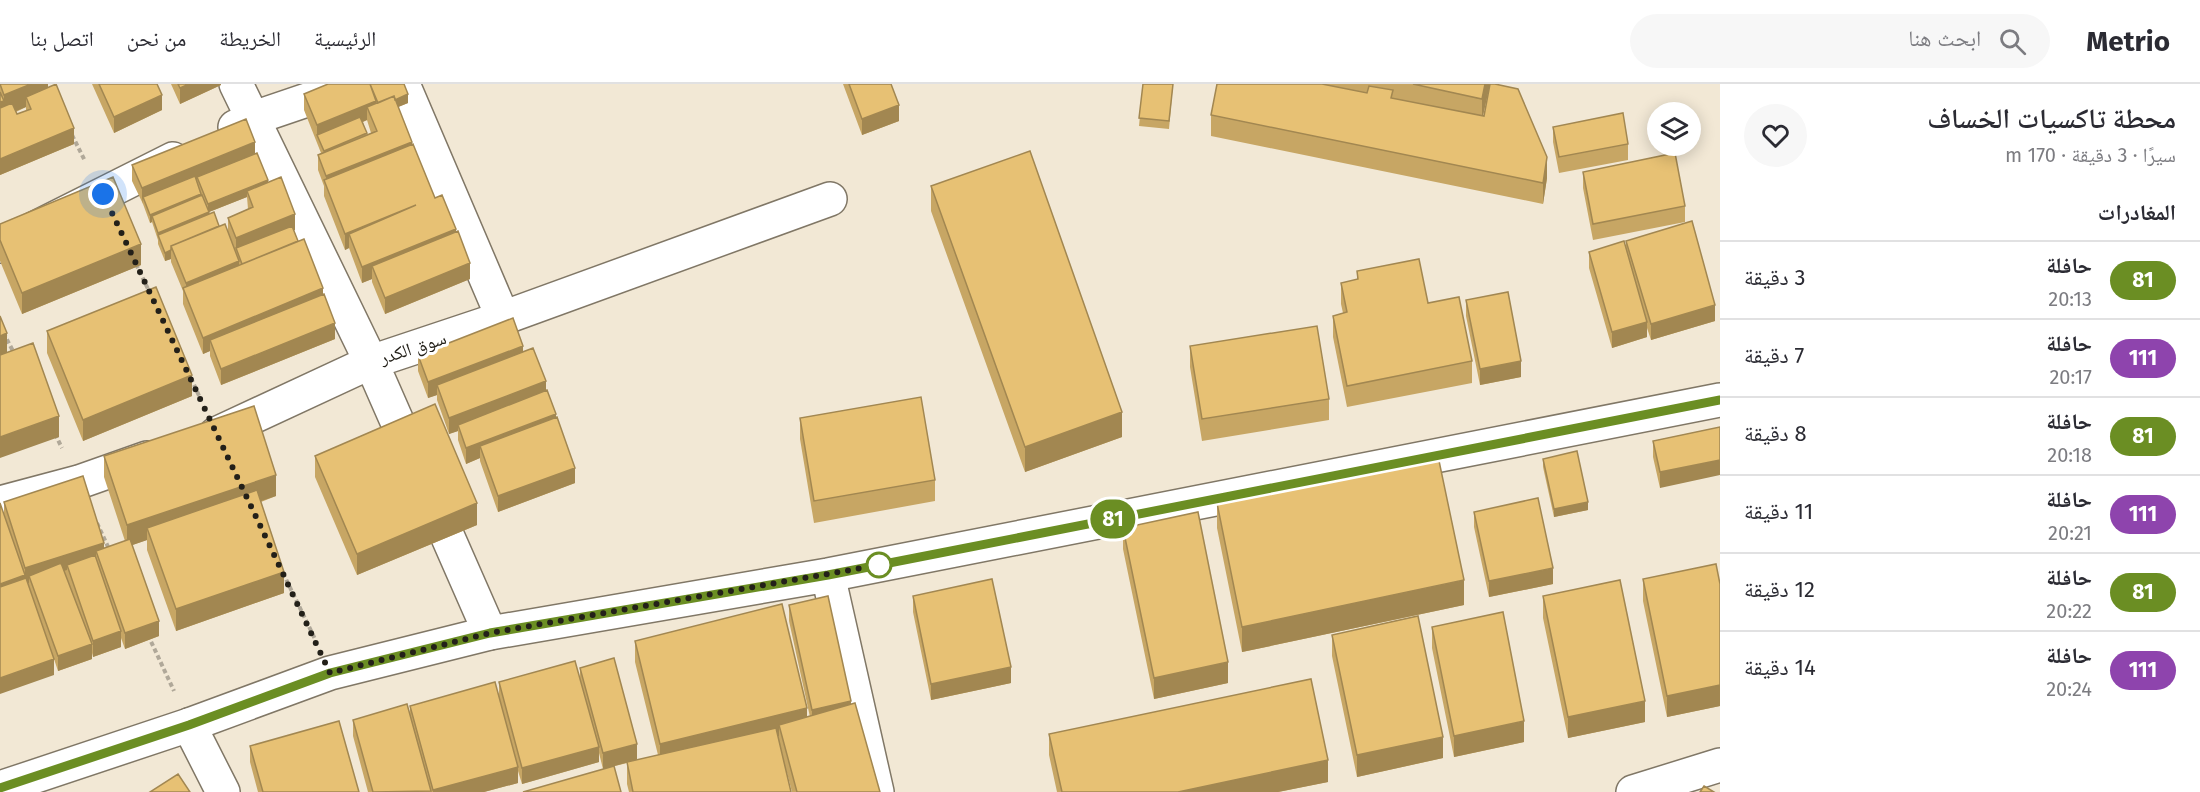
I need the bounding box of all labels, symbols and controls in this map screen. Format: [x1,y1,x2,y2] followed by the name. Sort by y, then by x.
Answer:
[1630,14,2050,68] search box
[1908,25,1981,52] text: ابحث هنا
[1996,25,2029,58] icon: search
[2086,25,2170,58] text: Metrio
[30,26,94,52] text: اتصل بنا
[127,26,186,52] text: من نحن
[219,26,281,52] text: الخريطة
[314,26,376,52] text: الرئيسية
[1647,102,1701,156] map controls
[1647,102,1701,156] button: layers
[1927,102,2176,135] text: محطة تاكسيات الخساف
[1744,104,1807,167] button: heart
[2005,143,2176,167] text: سيرًا · 3 دقيقة · 170 m
[88,179,118,209] your location
[2098,199,2176,226] text: المغادرات
[2046,252,2092,279] text: حافلة
[1744,264,1806,291] text: 3 دقيقة
[2132,267,2154,293] text: 81
[2048,287,2092,311] text: 20:13
[376,327,449,369] street label: سوق الكدر
[2046,330,2092,357] text: حافلة
[1744,342,1804,369] text: 7 دقيقة
[2129,345,2157,371] text: 111
[2049,365,2092,389] text: 20:17
[2046,408,2092,435] text: حافلة
[1744,420,1807,447] text: 8 دقيقة
[2132,423,2154,449] text: 81
[2047,443,2092,467] text: 20:18
[2046,486,2092,513] text: حافلة
[1744,498,1813,525] text: 11 دقيقة
[1086,500,1140,538] line badge: 81
[2129,501,2157,527] text: 111
[1102,506,1124,532] text: 81
[2048,521,2092,545] text: 20:21
[866,552,892,578] unlabelled marker
[2046,564,2092,591] text: حافلة
[1744,576,1815,603] text: 12 دقيقة
[2132,579,2154,605] text: 81
[2046,599,2092,623] text: 20:22
[2046,642,2092,669] text: حافلة
[1744,654,1816,681] text: 14 دقيقة
[2129,657,2157,683] text: 111
[2046,677,2092,701] text: 20:24

